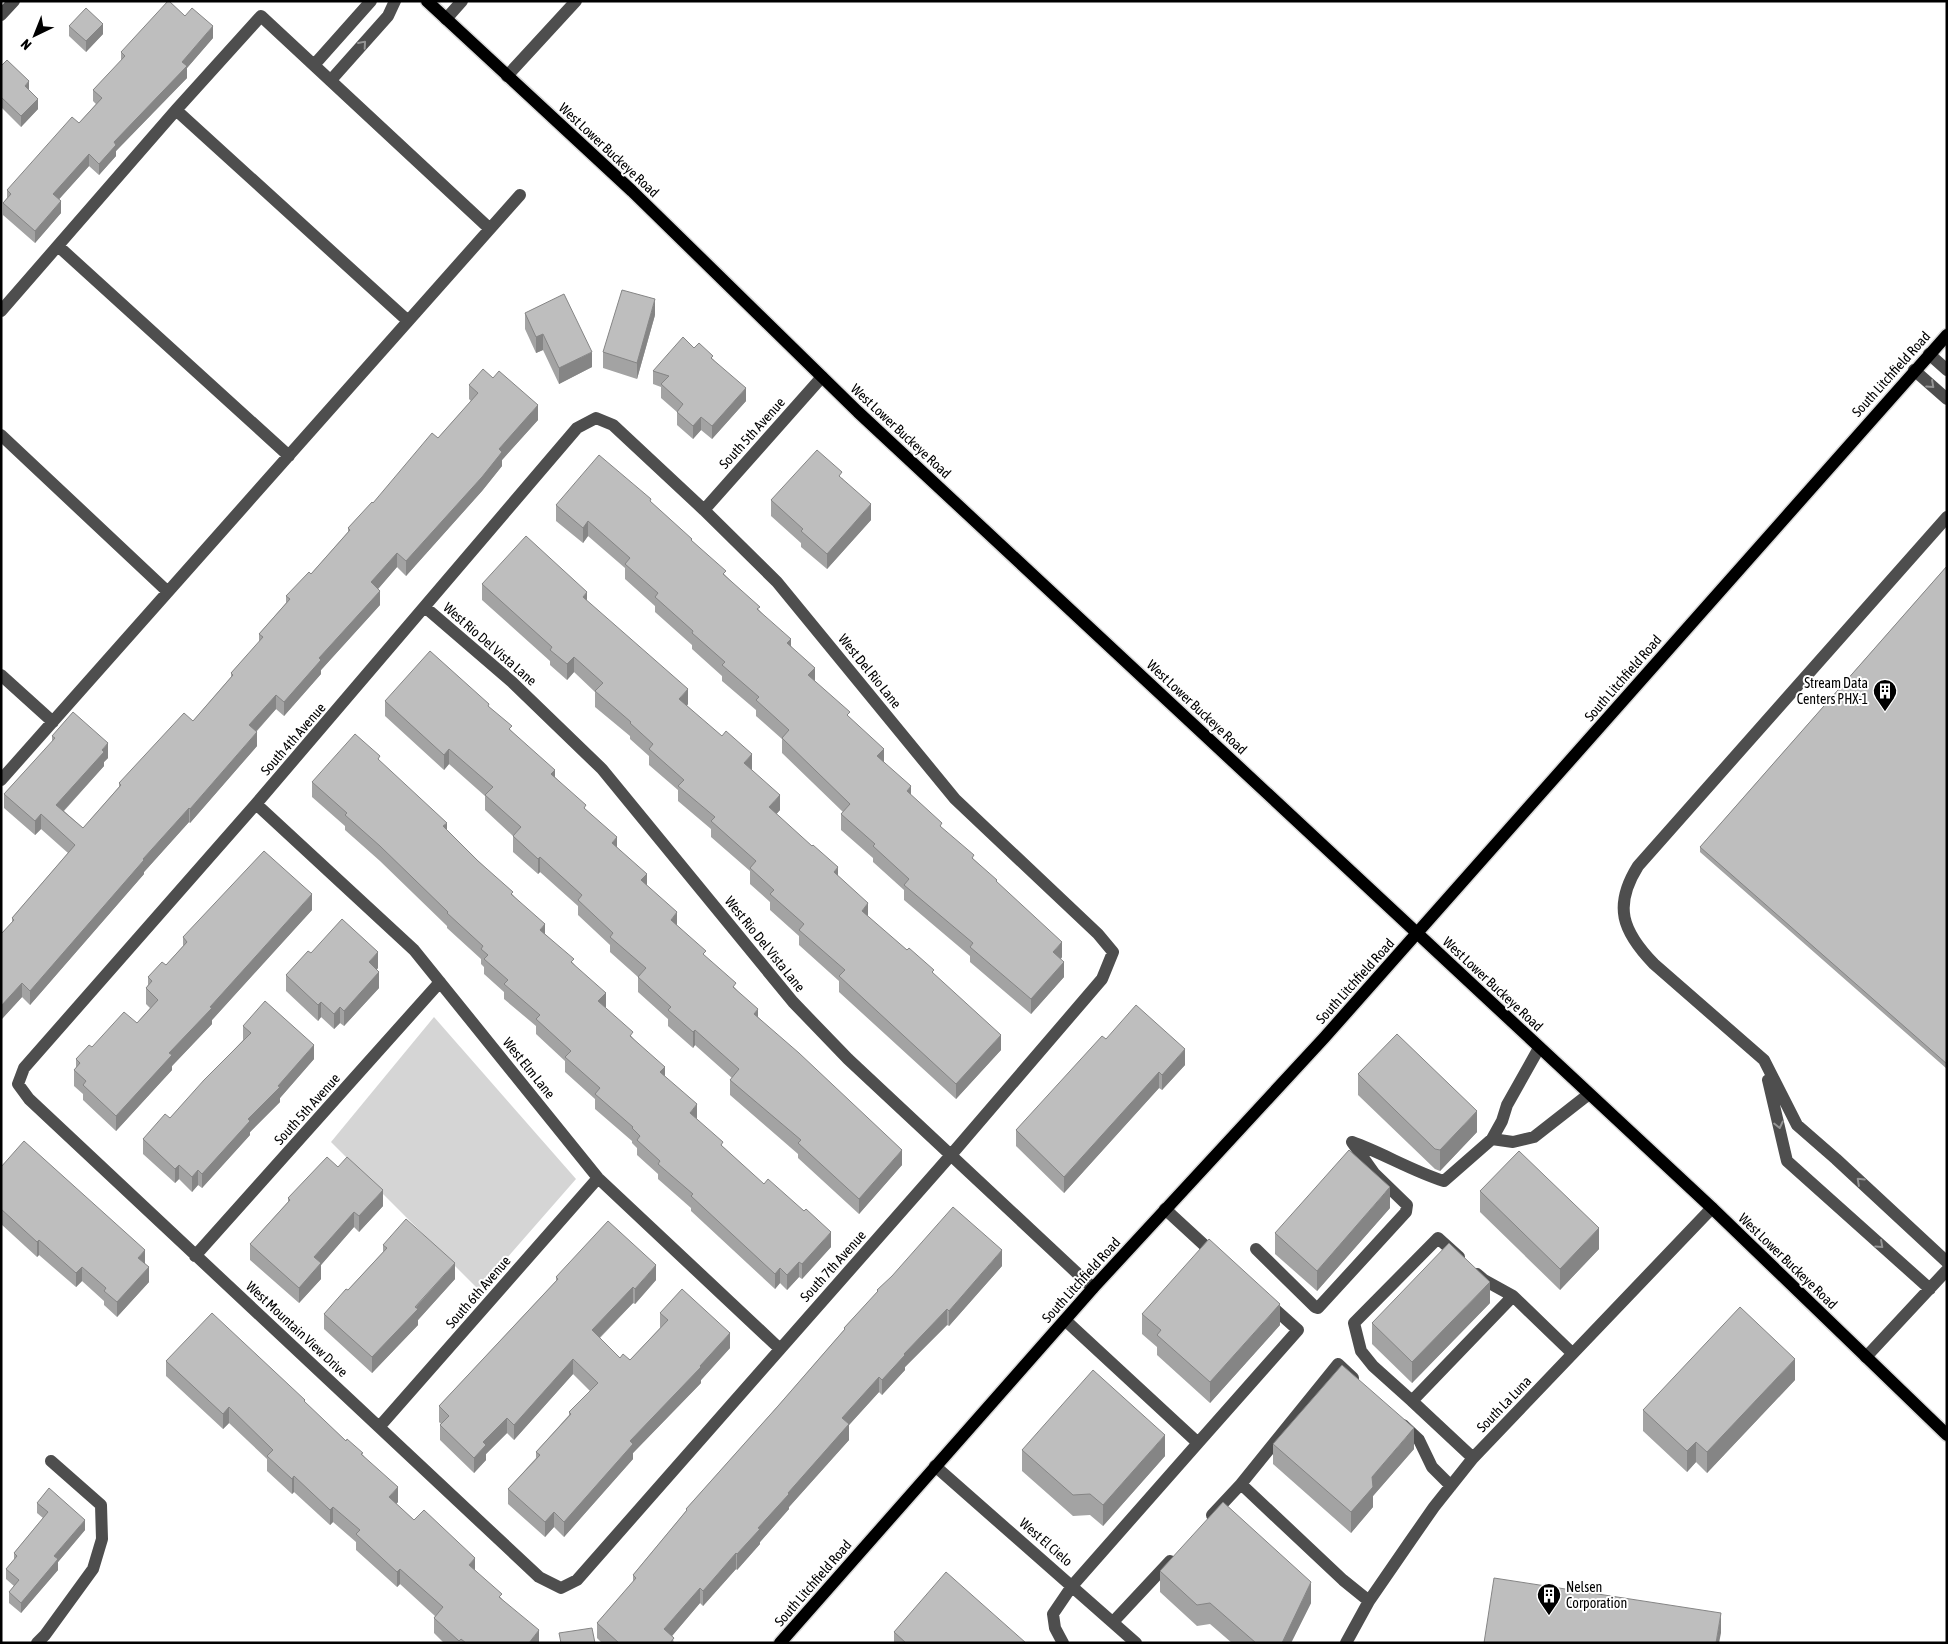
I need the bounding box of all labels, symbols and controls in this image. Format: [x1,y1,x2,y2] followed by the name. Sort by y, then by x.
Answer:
[10,10,60,60] north arrow
[18,36,35,53] text: N
[357,40,366,49] one-way arrow
[556,100,662,200] street label: West Lower Buckeye Road
[1849,328,1933,420] street label: South Litchfield Road
[1925,379,1934,388] one-way arrow
[848,381,954,481] street label: West Lower Buckeye Road
[716,394,788,472] street label: South 5th Avenue
[440,599,540,689] street label: West Rio Del Vista Lane
[835,631,905,711] street label: West Del Rio Lane
[1581,632,1665,724] street label: South Litchfield Road
[1144,657,1250,757] street label: West Lower Buckeye Road
[1797,675,1868,707] place label: Stream Data Centers PHX-1
[1872,678,1898,712] building icon: Stream Data Centers PHX-1
[257,700,329,778] street label: South 4th Avenue
[722,893,808,995] street label: West Rio Del Vista Lane
[1440,934,1546,1034] street label: West Lower Buckeye Road
[1313,935,1397,1027] street label: South Litchfield Road
[500,1034,558,1102] street label: West Elm Lane
[271,1070,343,1148] street label: South 5th Avenue
[1773,1120,1783,1129] one-way arrow
[1857,1178,1866,1187] one-way arrow
[1735,1210,1841,1312] street label: West Lower Buckeye Road
[797,1227,869,1305] street label: South 7th Avenue
[1039,1234,1123,1326] street label: South Litchfield Road
[1875,1239,1884,1248] one-way arrow
[442,1253,514,1331] street label: South 6th Avenue
[243,1278,351,1380] street label: West Mountain View Drive
[1473,1373,1535,1435] street label: South La Luna
[1016,1515,1076,1569] street label: West El Cielo
[771,1537,855,1629] street label: South Litchfield Road
[1566,1579,1627,1611] place label: Nelsen Corporation
[1536,1582,1562,1616] building icon: Nelsen Corporation

